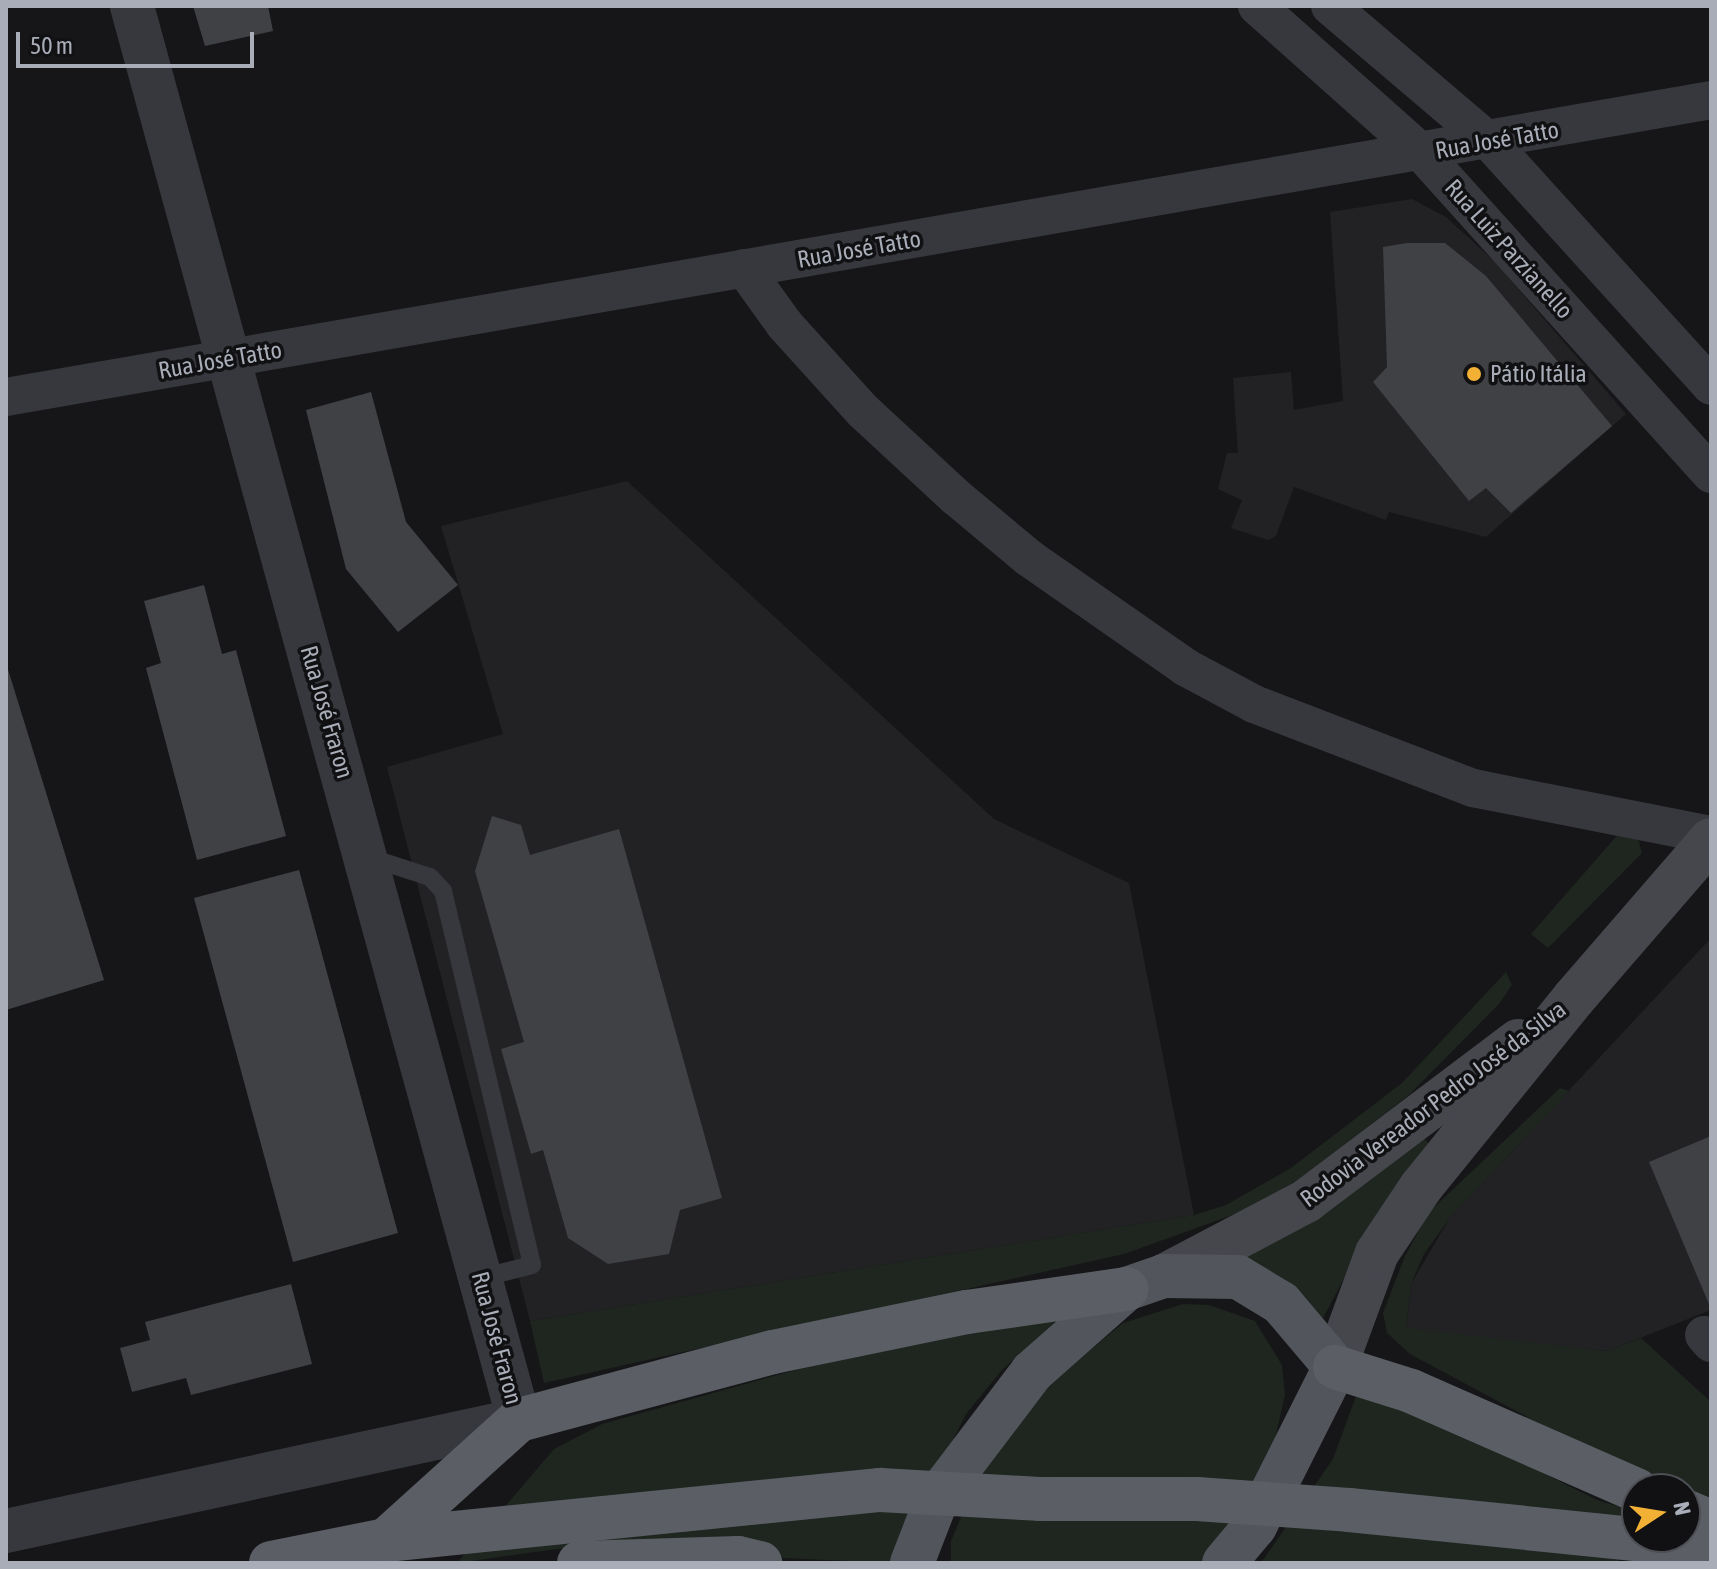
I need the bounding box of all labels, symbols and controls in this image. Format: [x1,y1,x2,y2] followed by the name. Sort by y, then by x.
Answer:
[20,16,258,66] scale bar
[30,32,73,59] text: 50 m
[1433,115,1561,165] street label: Rua José Tatto
[1439,173,1579,325] street label: Rua Luiz Parzianello
[795,224,923,274] street label: Rua José Tatto
[156,335,284,385] street label: Rua José Tatto
[1490,360,1587,388] place label: Pátio Itália
[1465,365,1483,383] marker: Pátio Itália
[294,642,360,782] street label: Rua José Fraron
[1295,995,1571,1213] street label: Rodovia Vereador Pedro José da Silva
[465,1268,529,1408] street label: Rua José Fraron
[1621,1473,1701,1553] north arrow
[1668,1499,1697,1517] text: N

